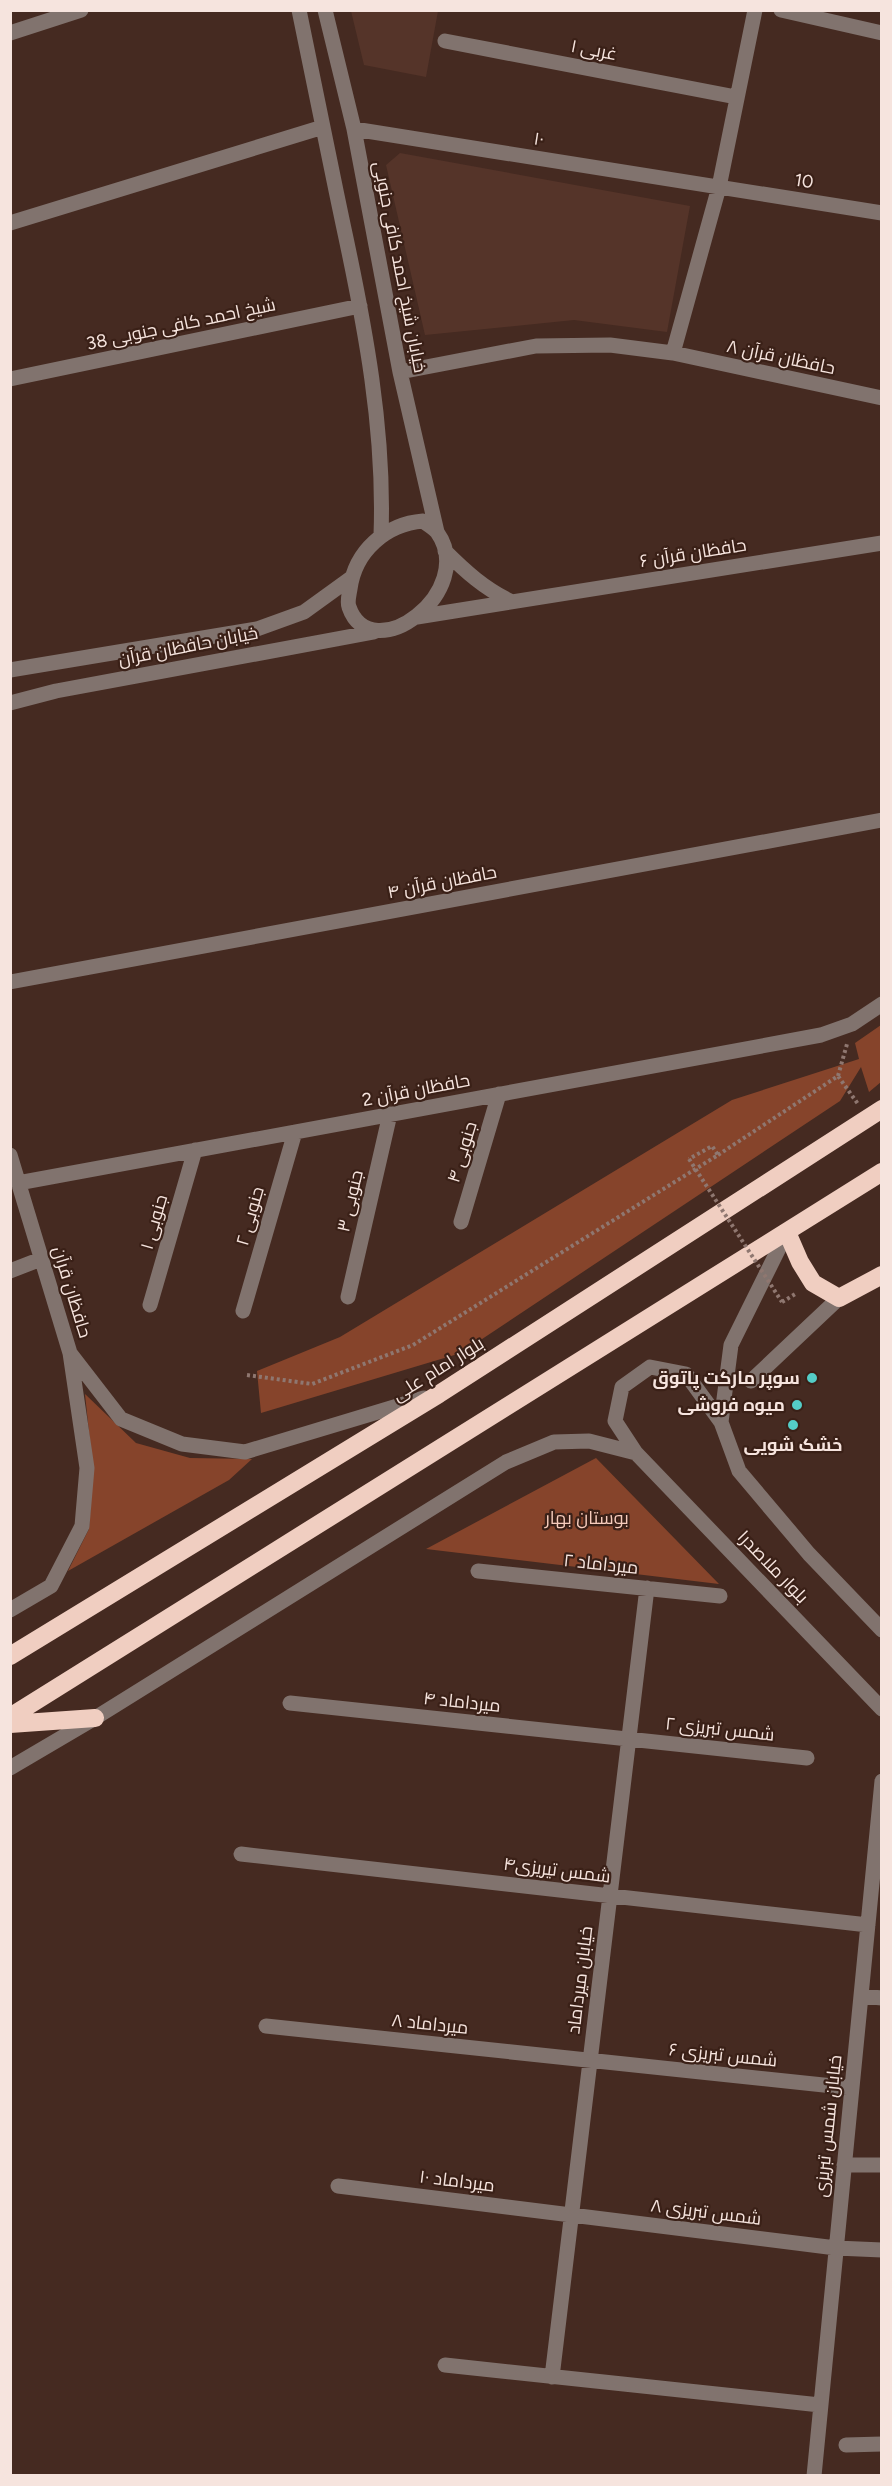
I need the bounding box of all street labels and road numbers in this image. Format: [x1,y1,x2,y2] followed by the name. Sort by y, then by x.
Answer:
[569,35,619,65] street label: ۱ غربی
[532,127,546,151] street label: ۱۰
[368,159,431,375] street label: خیابان شیخ احمد کافی جنوبی
[793,169,815,193] street label: 10
[84,293,278,356] street label: شیخ احمد کافی جنوبی 38
[725,335,837,379] street label: حافظان قرآن ۸
[638,534,748,572] street label: حافظان قرآن ۶
[116,622,260,670] street label: خیابان حافظان قرآن
[385,861,499,903] street label: حافظان قرآن ۴
[360,1069,472,1111] street label: حافظان قرآن 2
[442,1119,482,1185] street label: جنوبی ۴
[332,1168,368,1234] street label: جنوبی ۳
[231,1184,269,1248] street label: جنوبی ۲
[136,1192,172,1252] street label: جنوبی ۱
[48,1244,96,1340] street label: حافظان قرآن
[388,1332,489,1407] street label: بلوار امام علی
[733,1526,813,1608] street label: بلوار ملاصدرا
[562,1549,640,1579] street label: میرداماد ۲
[422,1687,502,1717] street label: میرداماد ۴
[664,1712,776,1746] street label: شمس تبریزی ۲
[502,1853,612,1887] street label: شمس تیریزی۴
[562,1925,598,2035] street label: خیابان میرداماد
[391,2009,469,2039] street label: میرداماد ۸
[668,2038,778,2072] street label: شمس تبریزی ۶
[810,2054,846,2198] street label: خیابان شمس تبریزی
[418,2165,496,2197] street label: میرداماد ۱۰
[649,2194,763,2230] street label: شمس تبریزی ۸

